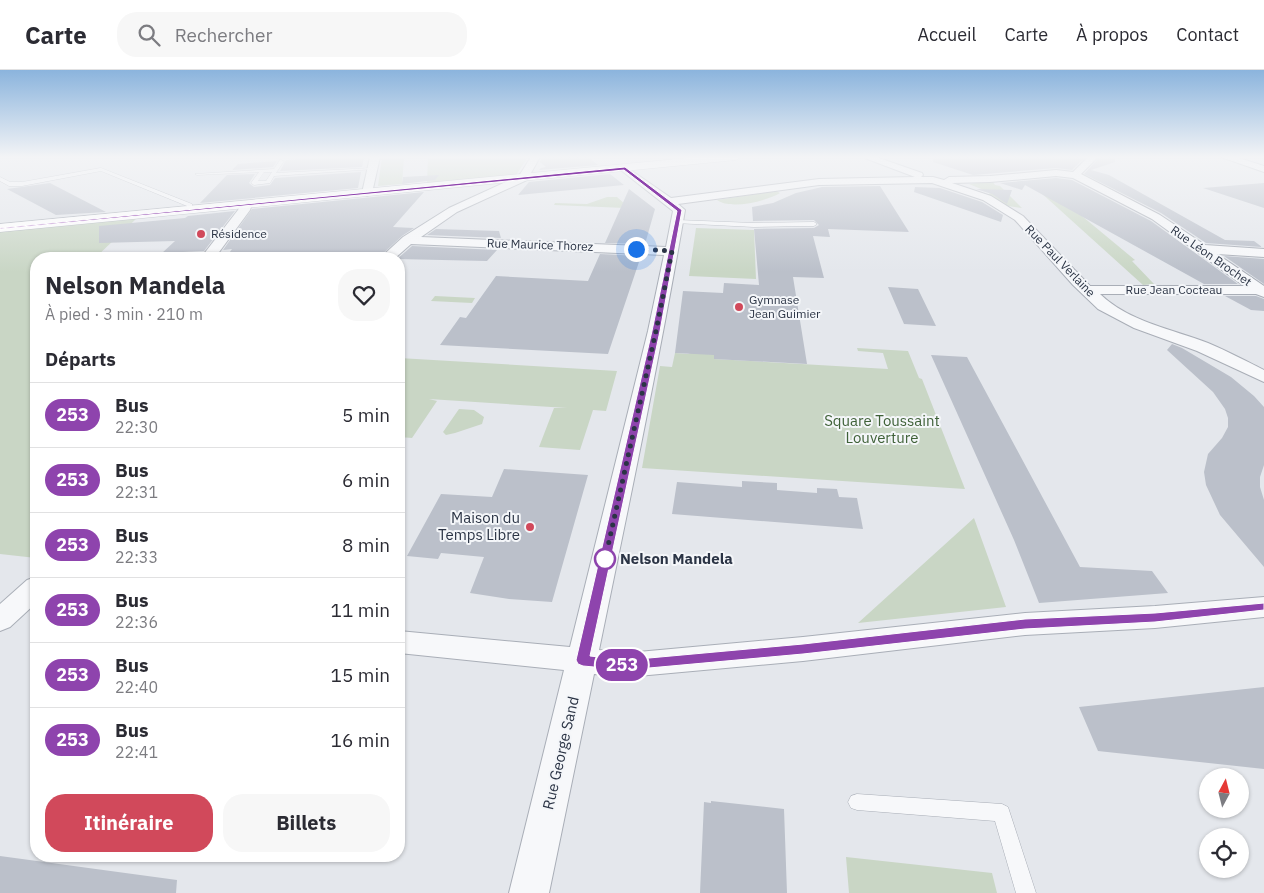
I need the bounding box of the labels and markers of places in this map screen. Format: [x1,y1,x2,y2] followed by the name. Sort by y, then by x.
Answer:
[211,226,267,241] place label: Résidence
[195,228,207,240] marker: Résidence
[749,292,821,321] place label: Gymnase Jean Guimier
[733,301,745,313] marker: Gymnase Jean Guimier
[438,508,520,544] place label: Maison du Temps Libre
[524,521,536,533] marker: Maison du Temps Libre
[594,548,616,570] marker: Nelson Mandela
[620,549,733,568] place label: Nelson Mandela

